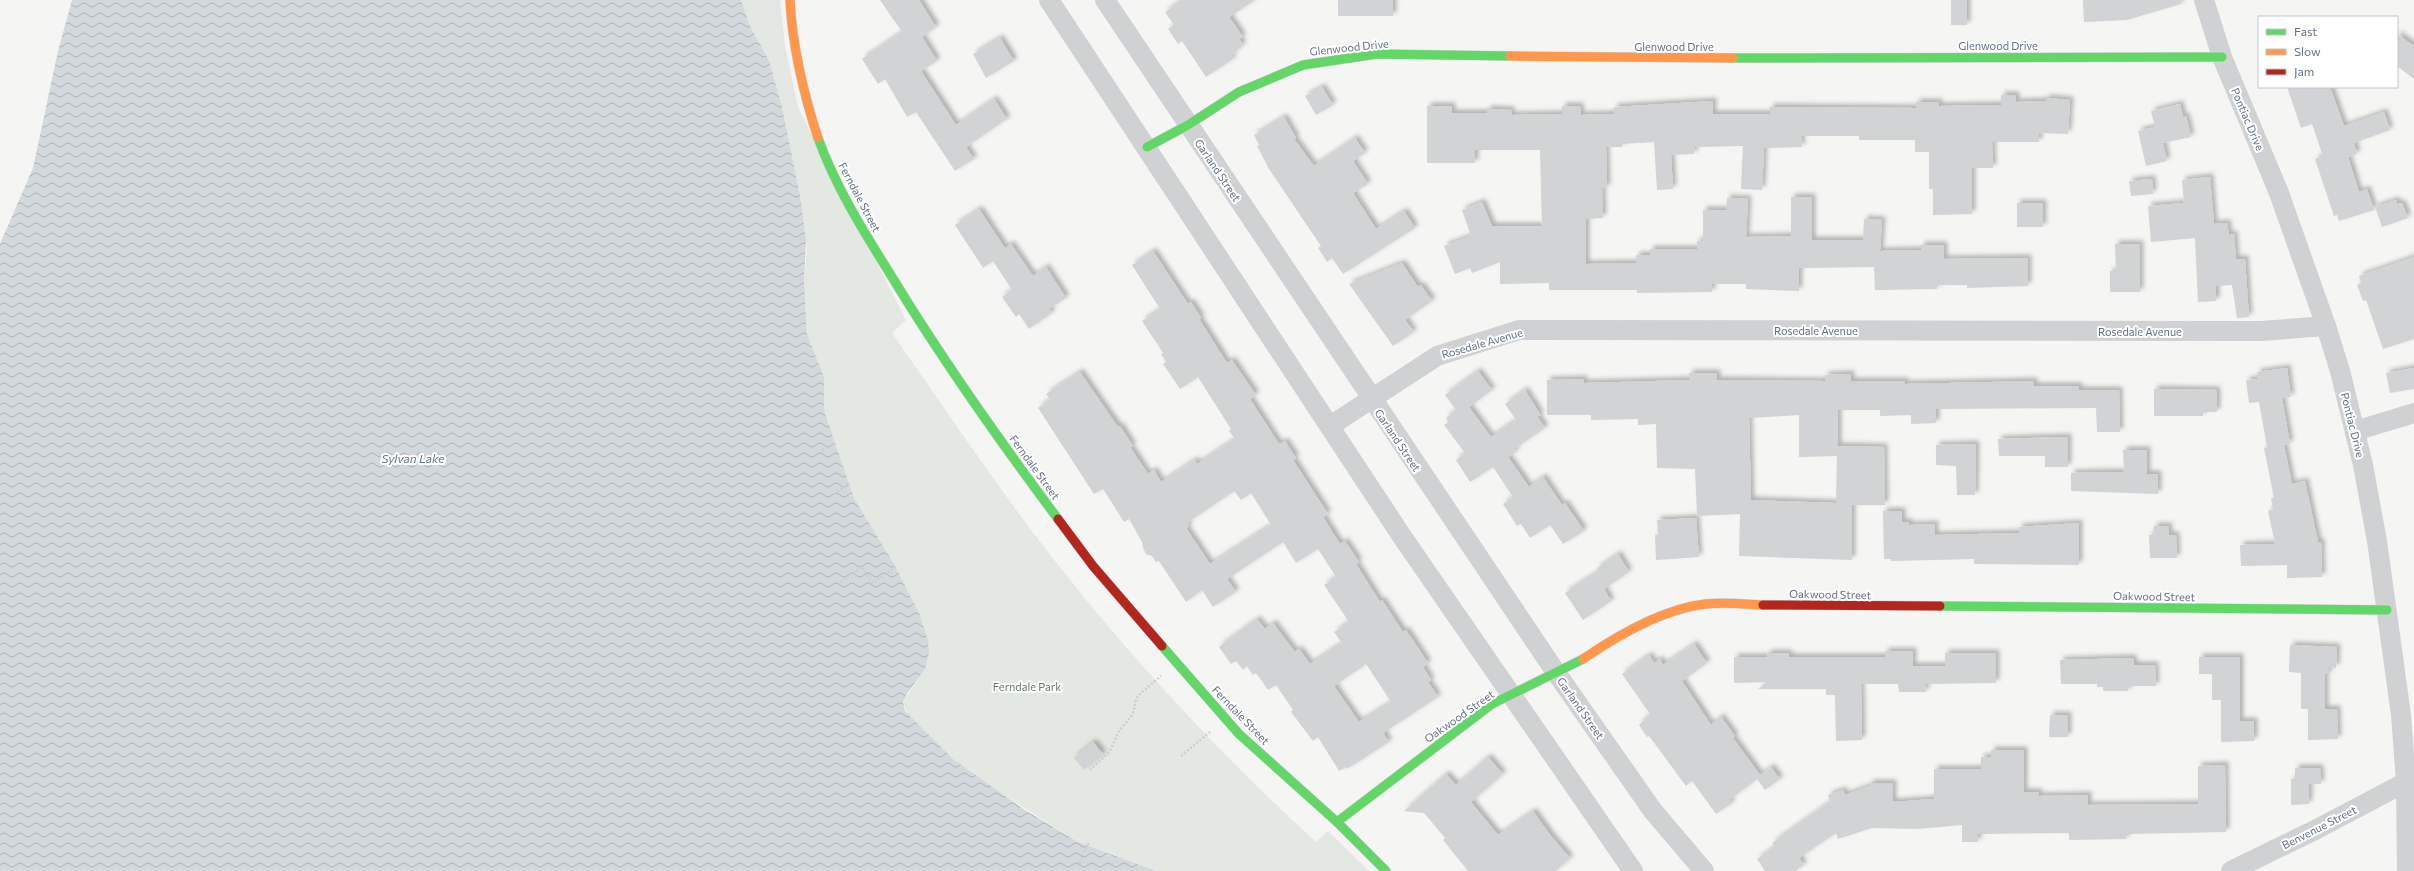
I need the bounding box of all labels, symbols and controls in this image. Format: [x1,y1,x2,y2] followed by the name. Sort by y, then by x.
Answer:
[2258,16,2398,88] legend
[2294,24,2317,38] text: Fast
[1309,36,1389,58] street label: Glenwood Drive
[1958,39,2038,52] street label: Glenwood Drive
[1634,40,1714,53] street label: Glenwood Drive
[2294,44,2321,58] text: Slow
[2294,64,2314,79] text: Jam
[2229,86,2267,152] street label: Pontiac Drive
[1192,136,1244,204] street label: Garland Street
[836,160,884,234] street label: Ferndale Street
[1774,324,1858,337] street label: Rosedale Avenue
[1440,325,1524,361] street label: Rosedale Avenue
[2098,325,2182,338] street label: Rosedale Avenue
[2339,391,2367,459] street label: Pontiac Drive
[1372,406,1424,474] street label: Garland Street
[1007,432,1063,502] street label: Ferndale Street
[381,451,445,465] water label: Sylvan Lake
[1789,587,1872,601] street label: Oakwood Street
[2113,589,2196,603] street label: Oakwood Street
[1555,675,1607,742] street label: Garland Street
[993,680,1061,693] park label: Ferndale Park
[1210,683,1273,747] street label: Ferndale Street
[1422,687,1497,745] street label: Oakwood Street
[2280,802,2359,851] street label: Benvenue Street

